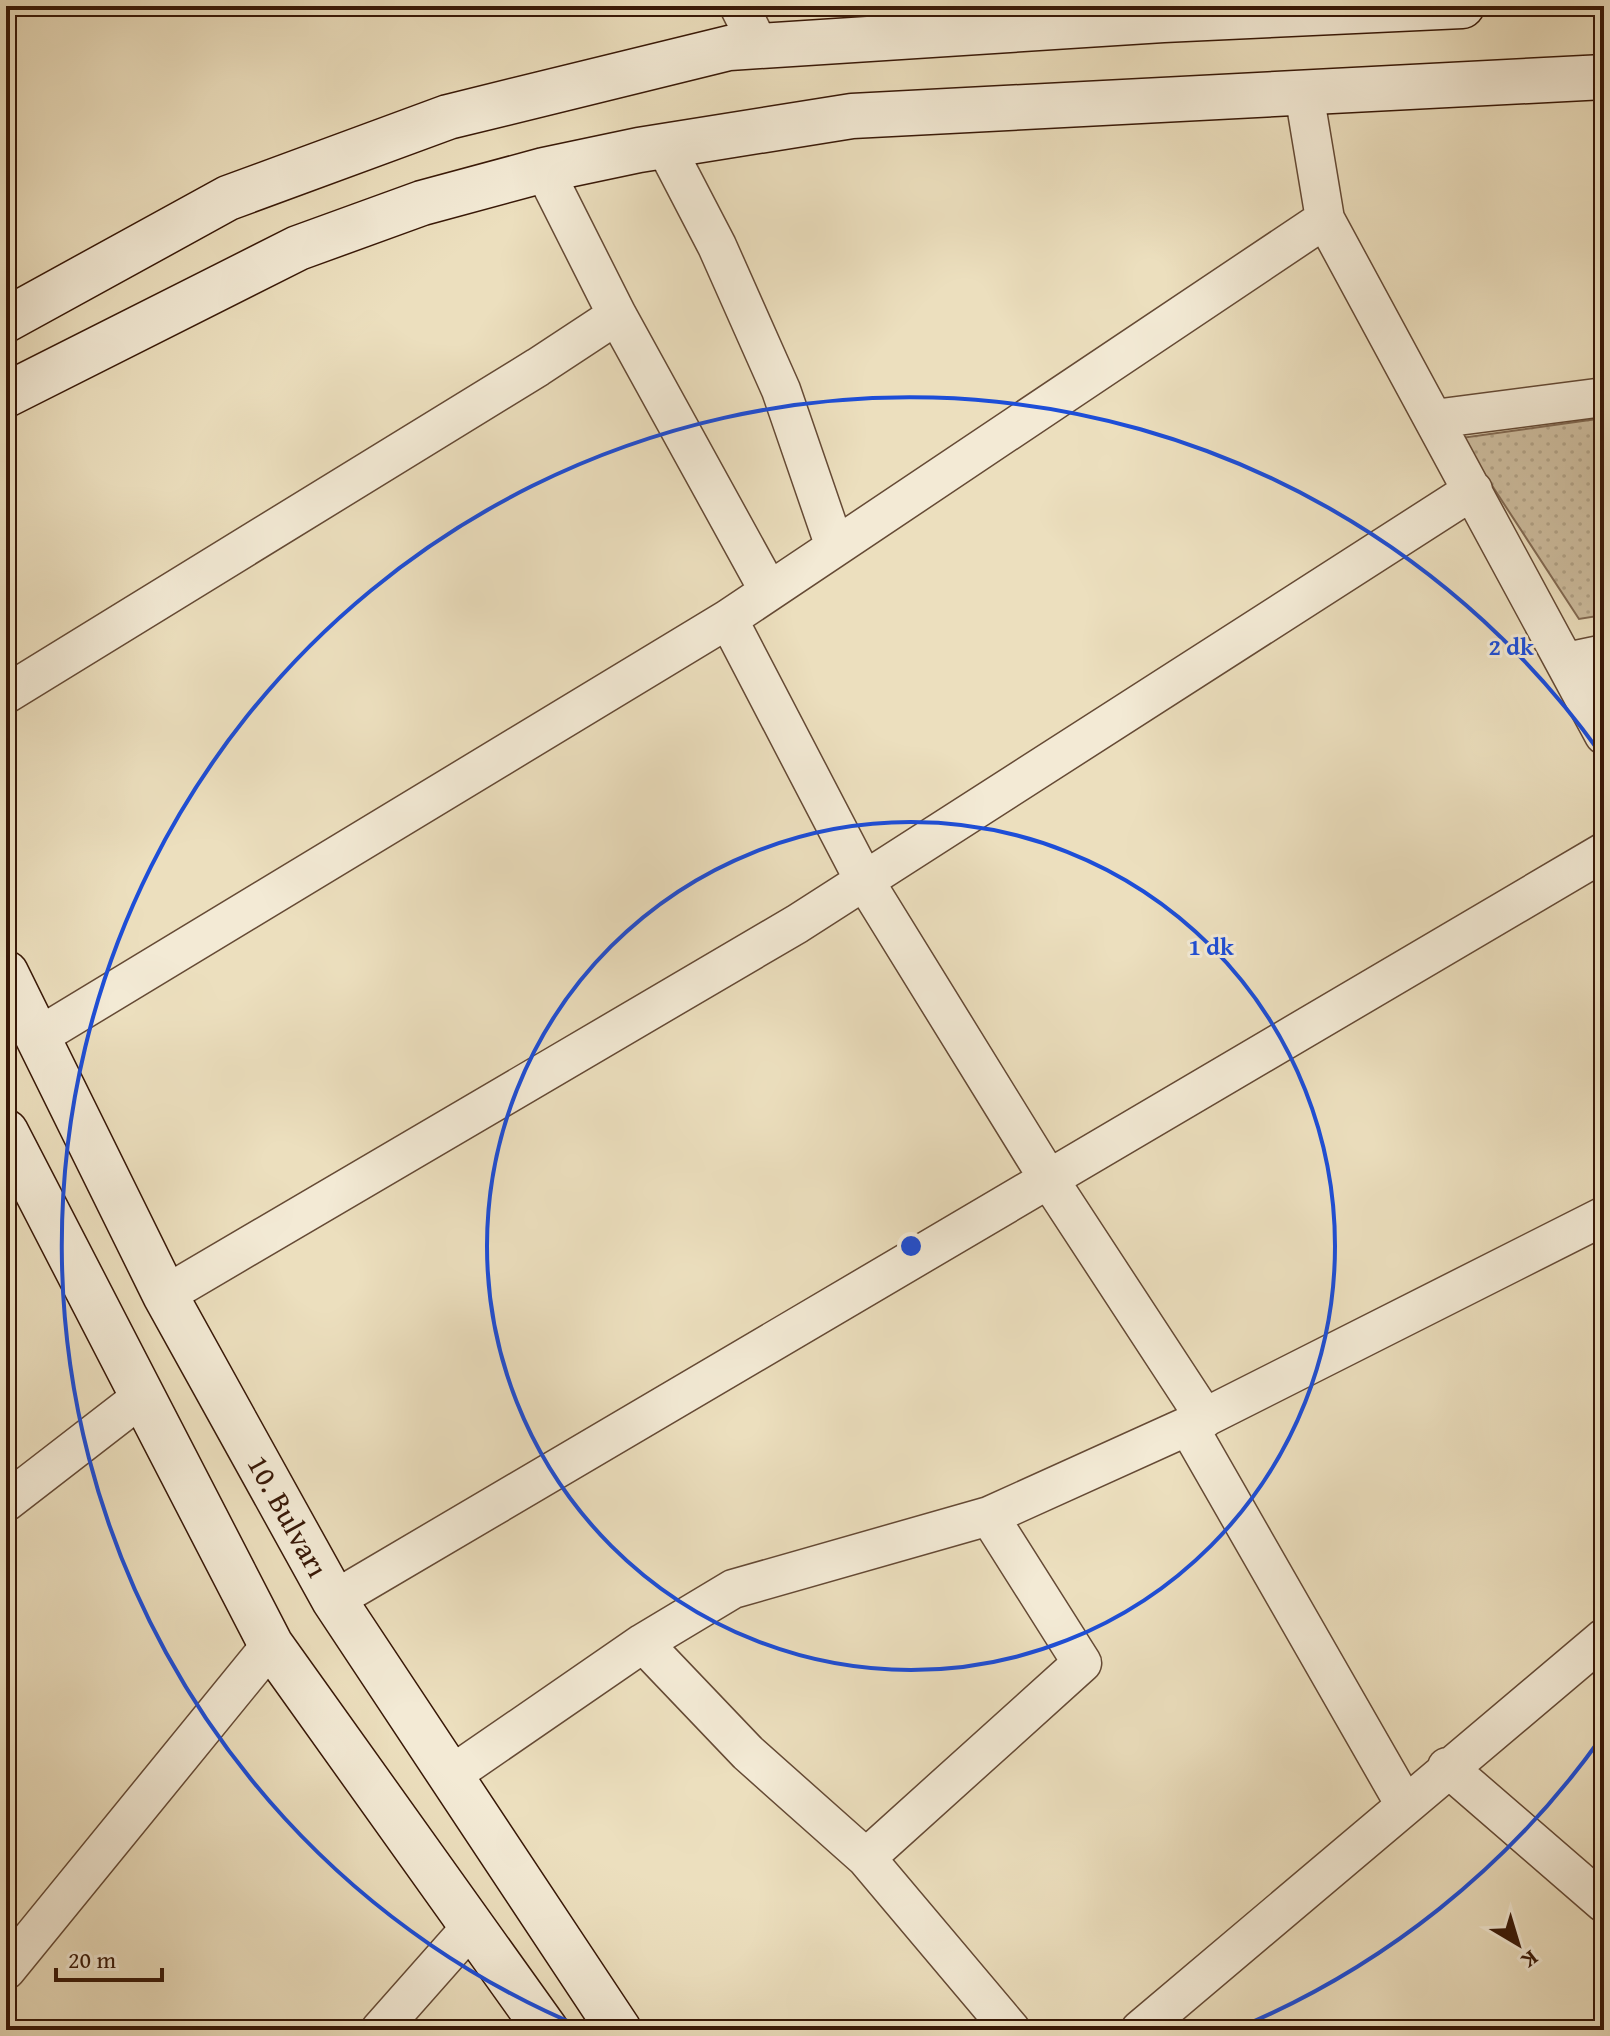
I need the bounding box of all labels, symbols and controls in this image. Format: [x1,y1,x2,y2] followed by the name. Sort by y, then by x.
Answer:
[1488,629,1534,664] text: 2 dk
[1188,929,1234,964] text: 1 dk
[897,1232,925,1260] centre of rings
[237,1447,340,1585] street label: 10. Bulvarı
[1478,1904,1558,1984] north arrow
[56,1932,162,1982] scale bar
[68,1942,116,1977] text: 20 m
[1515,1943,1546,1977] text: K

